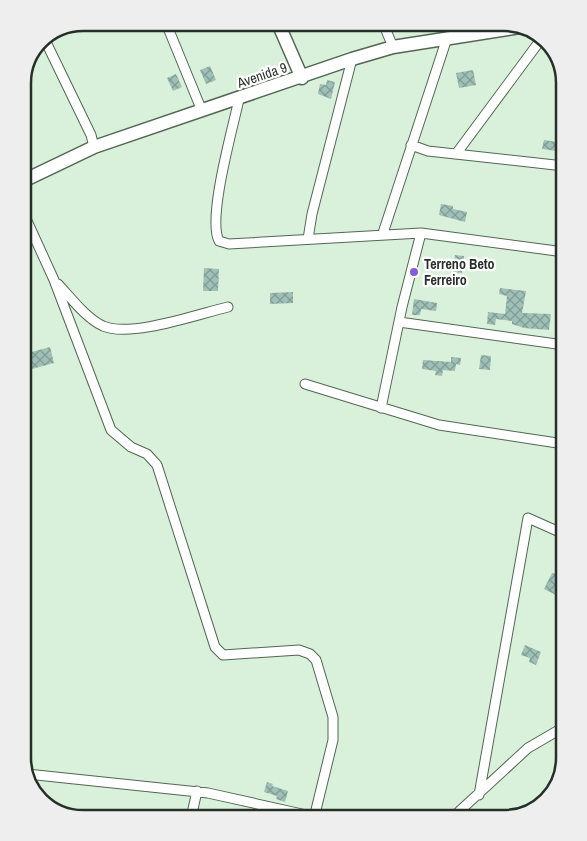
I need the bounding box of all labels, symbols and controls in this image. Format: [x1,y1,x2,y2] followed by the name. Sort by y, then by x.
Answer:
[234,58,289,92] street label: Avenida 9
[424,255,495,289] place label: Terreno Beto Ferreiro
[408,266,420,278] marker: Terreno Beto Ferreiro

